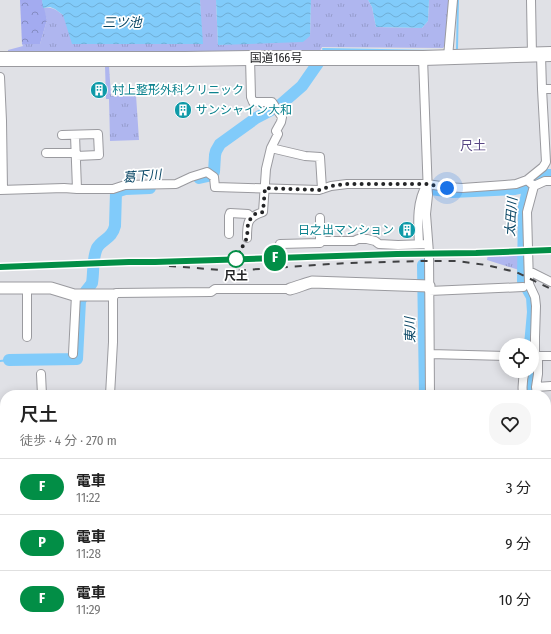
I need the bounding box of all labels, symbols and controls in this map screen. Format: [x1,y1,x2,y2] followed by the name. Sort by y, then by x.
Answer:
[102,15,143,30] water label: 三ツ池
[250,51,302,65] street label: 国道166号
[89,80,109,100] building icon: 村上整形外科クリニック
[112,83,244,97] place label: 村上整形外科クリニック
[173,100,193,120] building icon: サンシャイン大和
[196,103,292,117] place label: サンシャイン大和
[460,138,486,153] district label: 尺土
[122,167,164,185] water label: 葛下川
[437,178,457,198] your location
[502,195,520,237] water label: 太田川
[397,220,417,240] building icon: 日之出マンション
[298,223,394,237] place label: 日之出マンション
[262,245,288,271] line badge: F
[272,249,278,266] text: F
[227,250,245,268] marker: 尺土
[224,269,248,283] place label: 尺土
[402,315,418,343] water label: 東川
[499,338,539,378] map controls
[499,338,539,378] button: locate
[20,403,58,426] text: 尺土
[489,403,531,445] button: heart
[20,433,117,448] text: 徒歩 · 4 分 · 270 m
[76,472,106,490] text: 電車
[39,478,45,495] text: F
[506,479,531,497] text: 3 分
[76,490,100,505] text: 11:22
[76,528,106,546] text: 電車
[38,534,46,551] text: P
[505,535,531,553] text: 9 分
[76,546,101,561] text: 11:28
[76,584,106,602] text: 電車
[39,590,45,607] text: F
[499,591,531,609] text: 10 分
[76,602,101,617] text: 11:29

